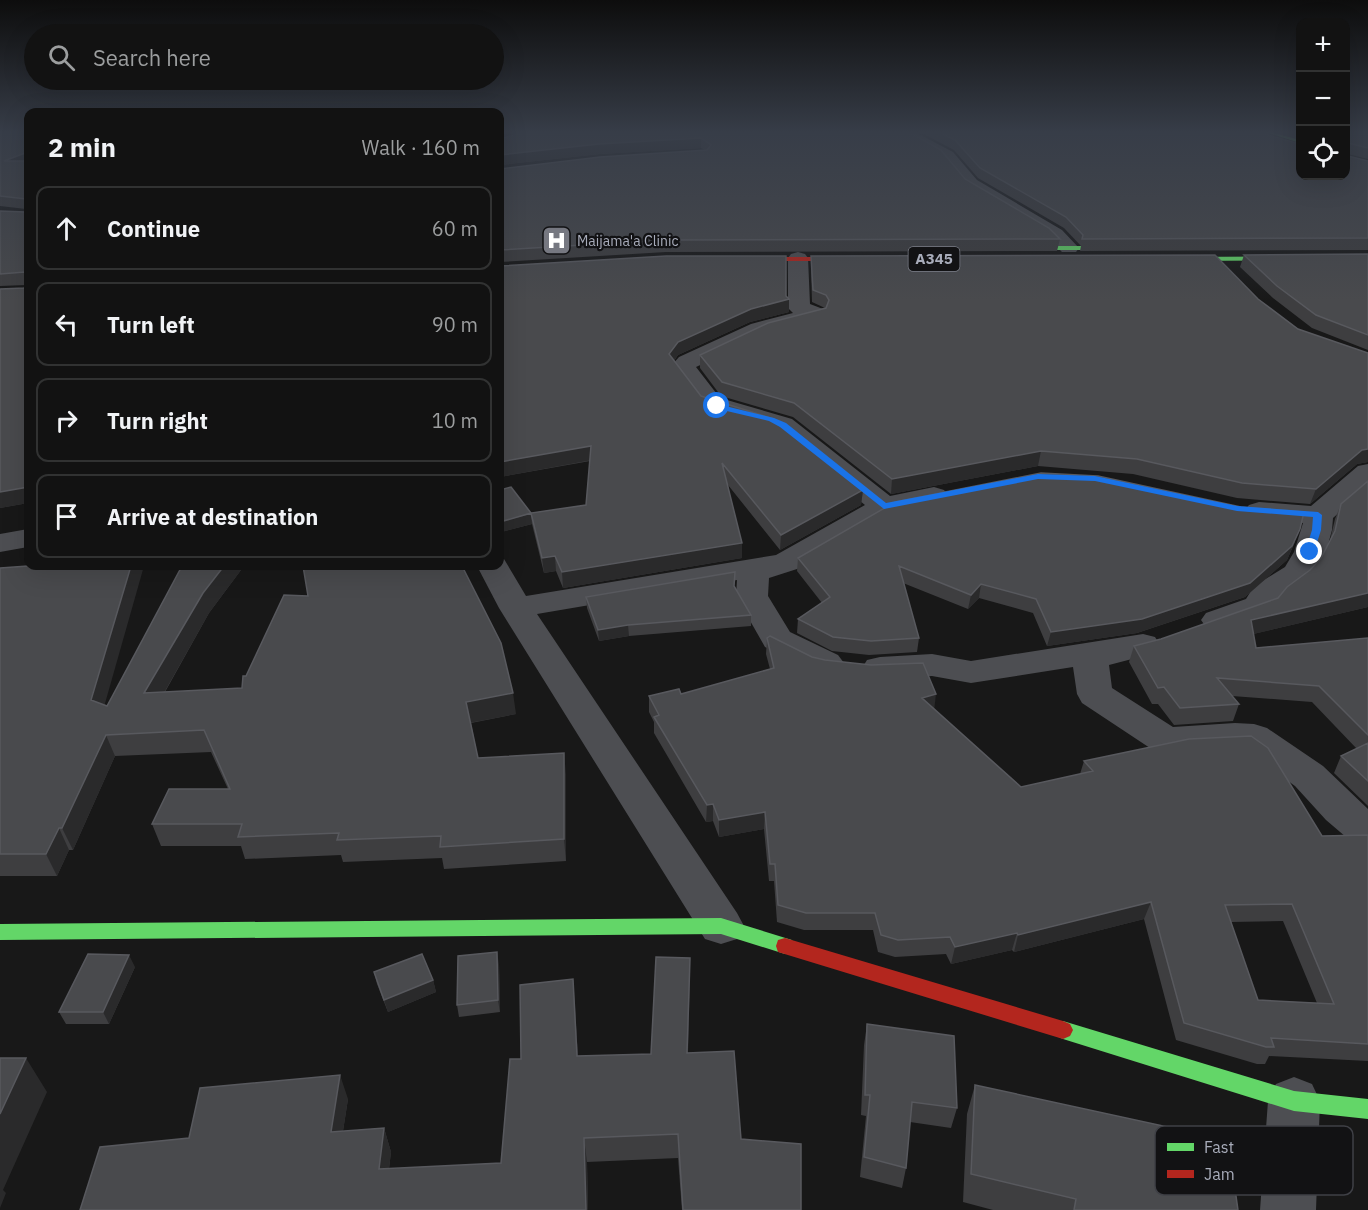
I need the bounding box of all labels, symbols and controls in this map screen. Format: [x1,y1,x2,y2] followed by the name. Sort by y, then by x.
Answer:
[1296,18,1350,180] map controls
[1296,18,1350,72] button: +
[24,24,504,90] search box
[45,41,78,74] icon: search
[93,43,211,72] text: Search here
[1296,72,1350,126] button: −
[1296,126,1350,180] button: locate
[48,130,116,164] text: 2 min
[362,134,480,161] text: Walk · 160 m
[50,212,83,245] icon: ahead
[107,214,200,243] text: Continue
[432,215,478,242] text: 60 m
[540,225,572,257] hospital icon: Maijama'a Clinic
[577,232,678,250] place label: Maijama'a Clinic
[908,247,960,271] road number: A345
[50,308,83,341] icon: left
[107,310,195,339] text: Turn left
[432,311,478,338] text: 90 m
[703,392,729,418] route start
[50,404,83,437] icon: right
[107,406,208,435] text: Turn right
[432,407,478,434] text: 10 m
[50,500,83,533] icon: arrive
[107,502,318,531] text: Arrive at destination
[1296,538,1322,564] route end
[1155,1126,1353,1195] legend
[1204,1137,1234,1157] text: Fast
[1204,1164,1235,1184] text: Jam

